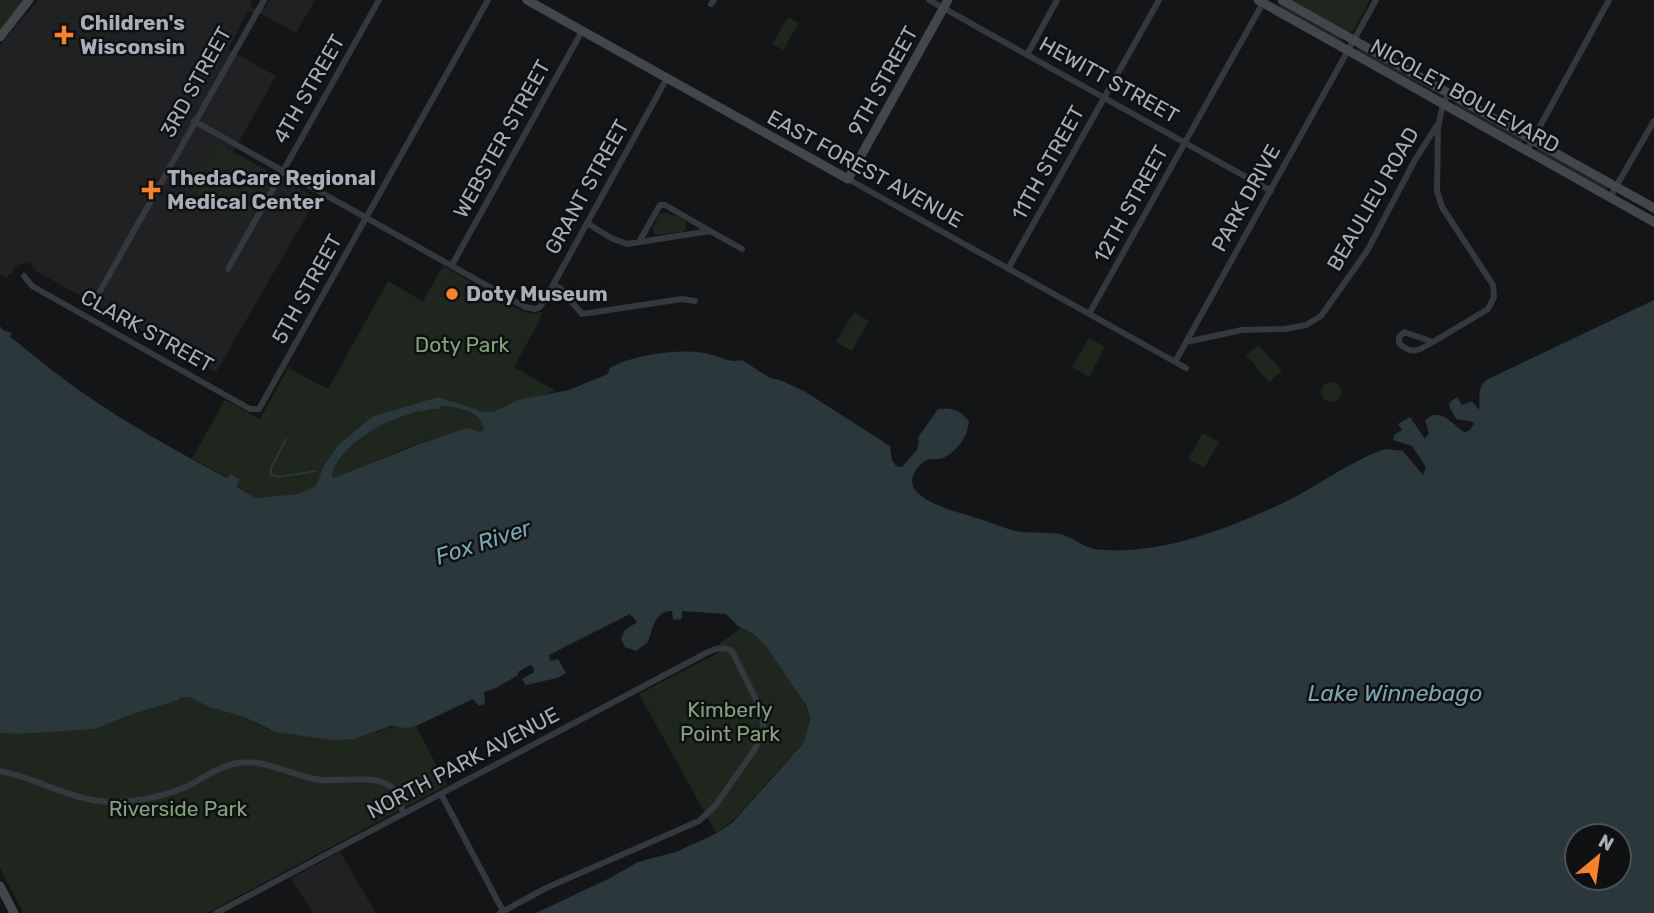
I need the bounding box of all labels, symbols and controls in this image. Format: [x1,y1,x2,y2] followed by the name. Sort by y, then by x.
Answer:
[80,10,185,59] place label: Children's Wisconsin
[155,22,236,141] street label: 3RD STREET
[842,22,923,140] street label: 9TH STREET
[54,25,74,45] marker: Children's Wisconsin
[267,30,350,148] street label: 4TH STREET
[1035,31,1183,128] street label: HEWITT STREET
[1366,33,1564,158] street label: NICOLET BOULEVARD
[448,55,555,222] street label: WEBSTER STREET
[1006,101,1089,224] street label: 11TH STREET
[763,104,967,233] street label: EAST FOREST AVENUE
[539,115,634,258] street label: GRANT STREET
[1321,123,1424,275] street label: BEAULIEU ROAD
[1206,140,1285,256] street label: PARK DRIVE
[1088,141,1173,267] street label: 12TH STREET
[167,165,376,214] place label: ThedaCare Regional Medical Center
[141,180,161,200] marker: ThedaCare Regional Medical Center
[266,230,347,348] street label: 5TH STREET
[466,281,608,306] place label: Doty Museum
[77,284,218,377] street label: CLARK STREET
[444,286,460,302] marker: Doty Museum
[415,332,509,357] park label: Doty Park
[432,513,535,571] water label: Fox River
[1308,679,1482,707] water label: Lake Winnebago
[680,697,780,746] park label: Kimberly Point Park
[363,701,563,824] street label: NORTH PARK AVENUE
[109,796,248,821] park label: Riverside Park
[1563,822,1633,892] north arrow
[1594,829,1618,856] text: N

